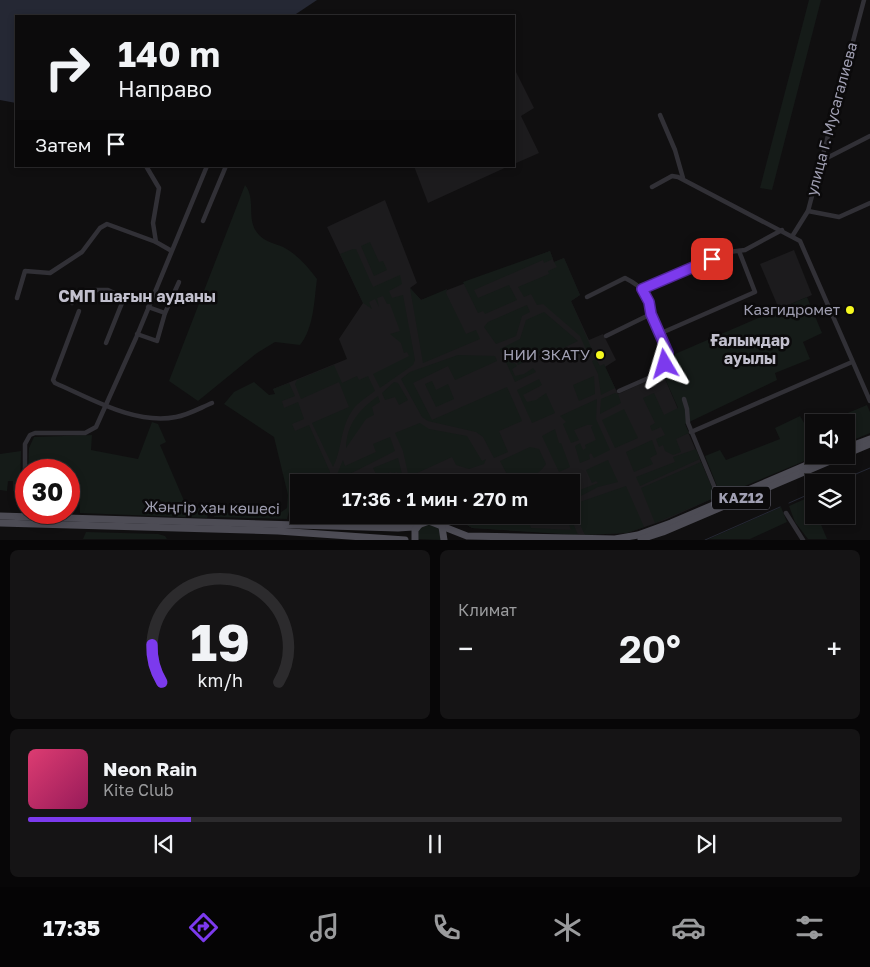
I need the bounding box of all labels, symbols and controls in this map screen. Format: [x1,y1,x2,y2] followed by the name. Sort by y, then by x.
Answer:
[118,33,220,75] text: 140 m
[35,35,100,100] icon: right
[802,40,860,198] street label: улица Г. Мусагалиева
[118,75,212,102] text: Направо
[102,130,130,158] icon: arrive
[35,133,92,156] text: Затем
[691,238,733,280] pin
[698,245,726,273] icon: arrive
[58,286,216,306] district label: СМП шағын ауданы
[743,300,841,318] place label: Казгидромет
[844,304,856,316] marker: Казгидромет
[710,330,790,368] district label: Ғалымдар ауылы
[638,337,690,389] position arrow
[503,345,590,363] place label: НИИ ЗКАТУ
[594,349,606,361] marker: НИИ ЗКАТУ
[805,414,855,524] map controls
[805,414,855,464] button: sound
[15,459,80,524] speed limit sign: 30
[805,474,855,524] button: layers
[712,486,770,509] road number: KAZ12
[342,487,528,510] text: 17:36 · 1 мин · 270 m
[144,497,280,517] street label: Жәңгір хан көшесі
[458,600,517,620] text: Климат
[190,610,250,672] text: 19
[619,626,681,671] text: 20°
[458,632,473,665] text: −
[827,632,842,665] text: +
[197,669,243,691] text: km/h
[103,757,197,780] text: Neon Rain
[103,780,174,800] text: Kite Club
[150,830,178,858] icon: previous
[421,830,449,858] icon: pause
[692,830,720,858] icon: next
[186,910,221,945] icon: directions
[307,910,342,945] icon: music
[429,910,464,945] icon: phone
[550,910,585,945] icon: climate
[671,910,706,945] icon: car
[792,910,827,945] icon: filters
[43,914,100,941] text: 17:35

